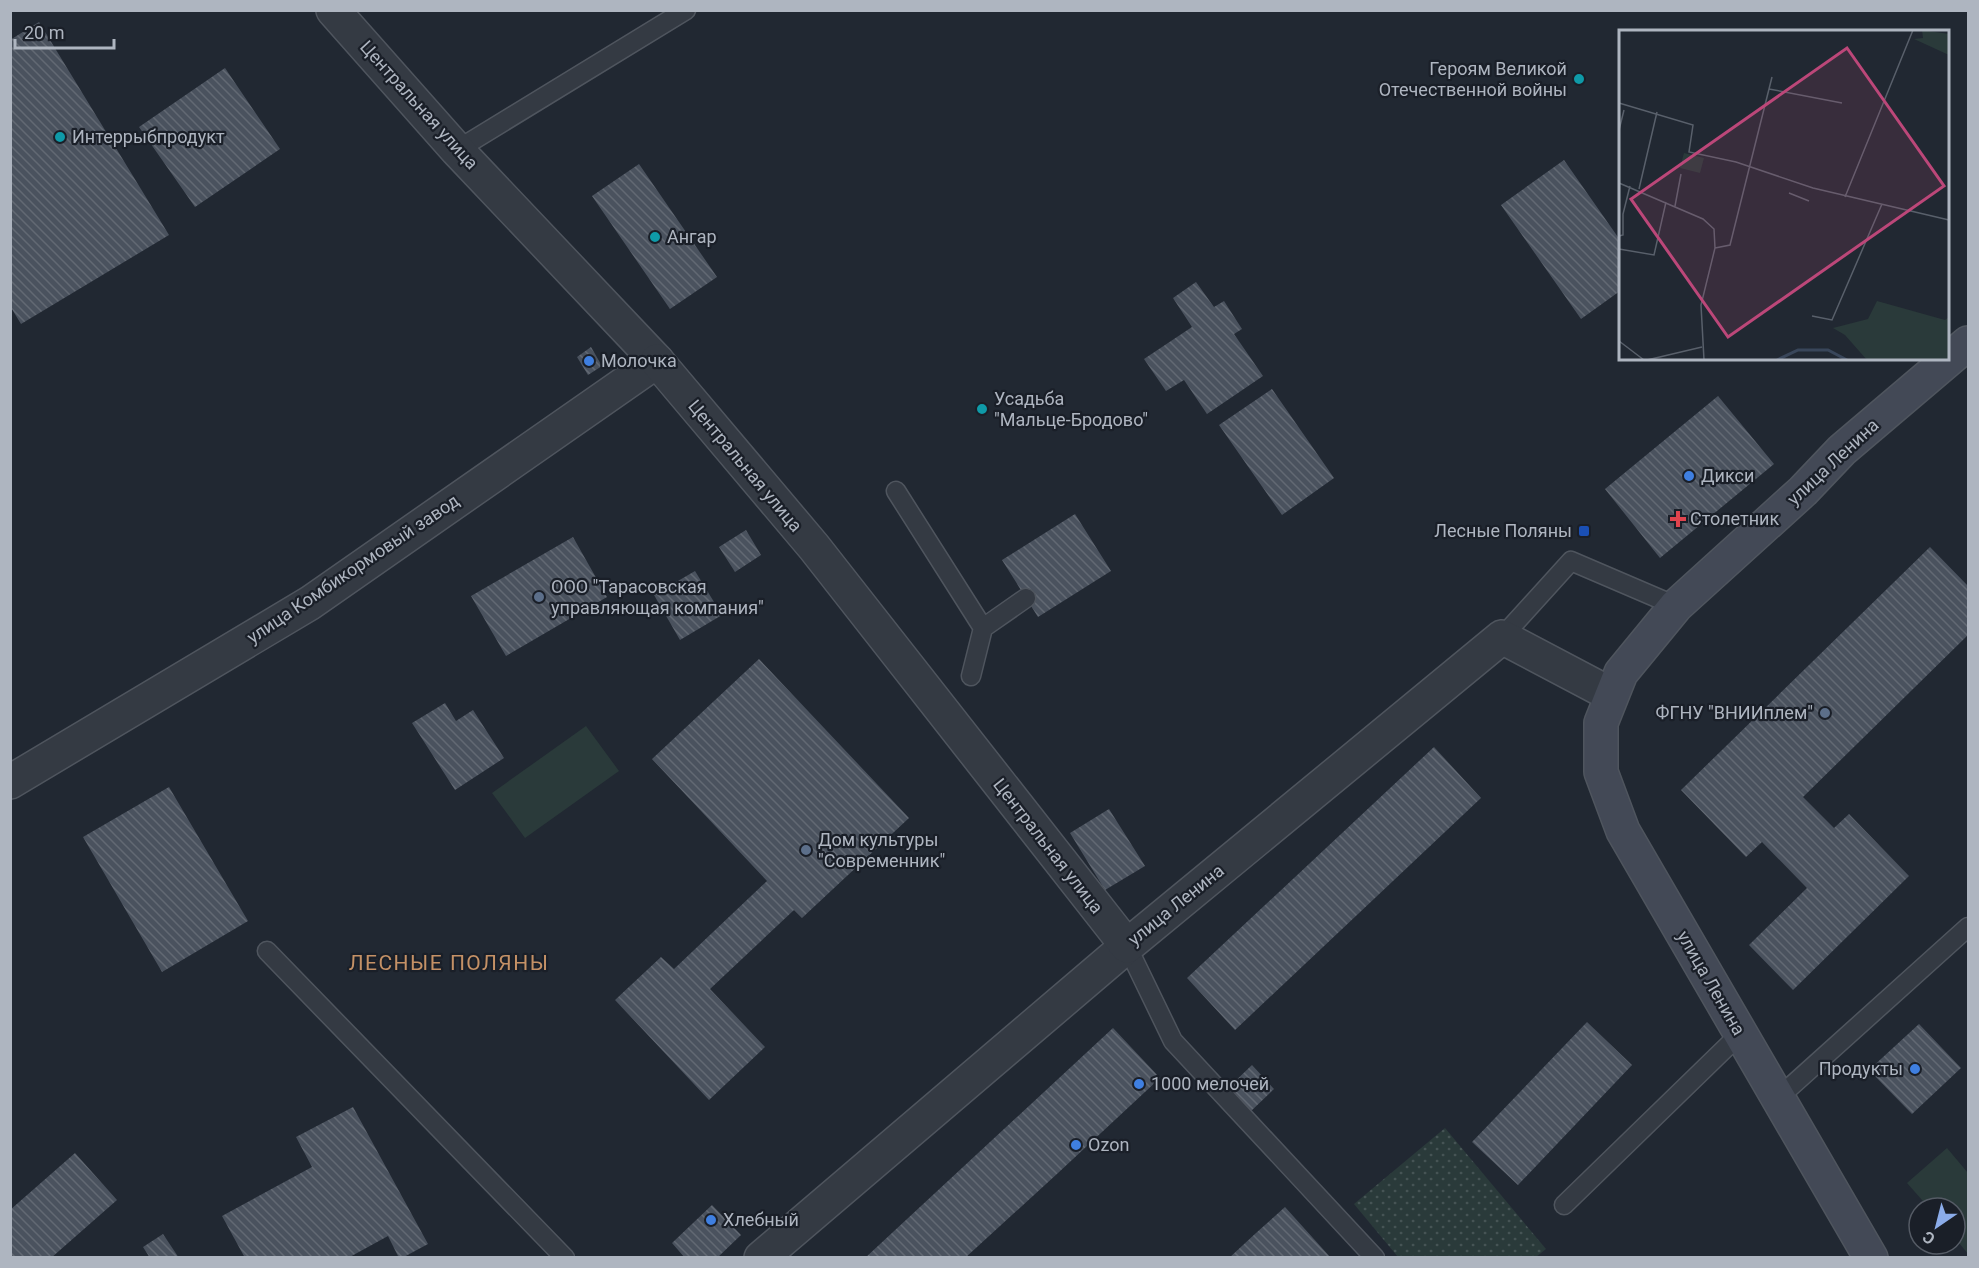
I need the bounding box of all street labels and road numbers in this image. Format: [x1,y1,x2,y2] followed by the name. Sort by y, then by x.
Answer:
[356,36,483,173] street label: Центральная улица
[684,395,807,536] street label: Центральная улица
[1783,414,1883,509] street label: улица Ленина
[243,490,463,648] street label: улица Комбикормовый завод
[989,774,1108,917] street label: Центральная улица
[1124,860,1228,950] street label: улица Ленина
[1673,927,1750,1039] street label: улица Ленина

